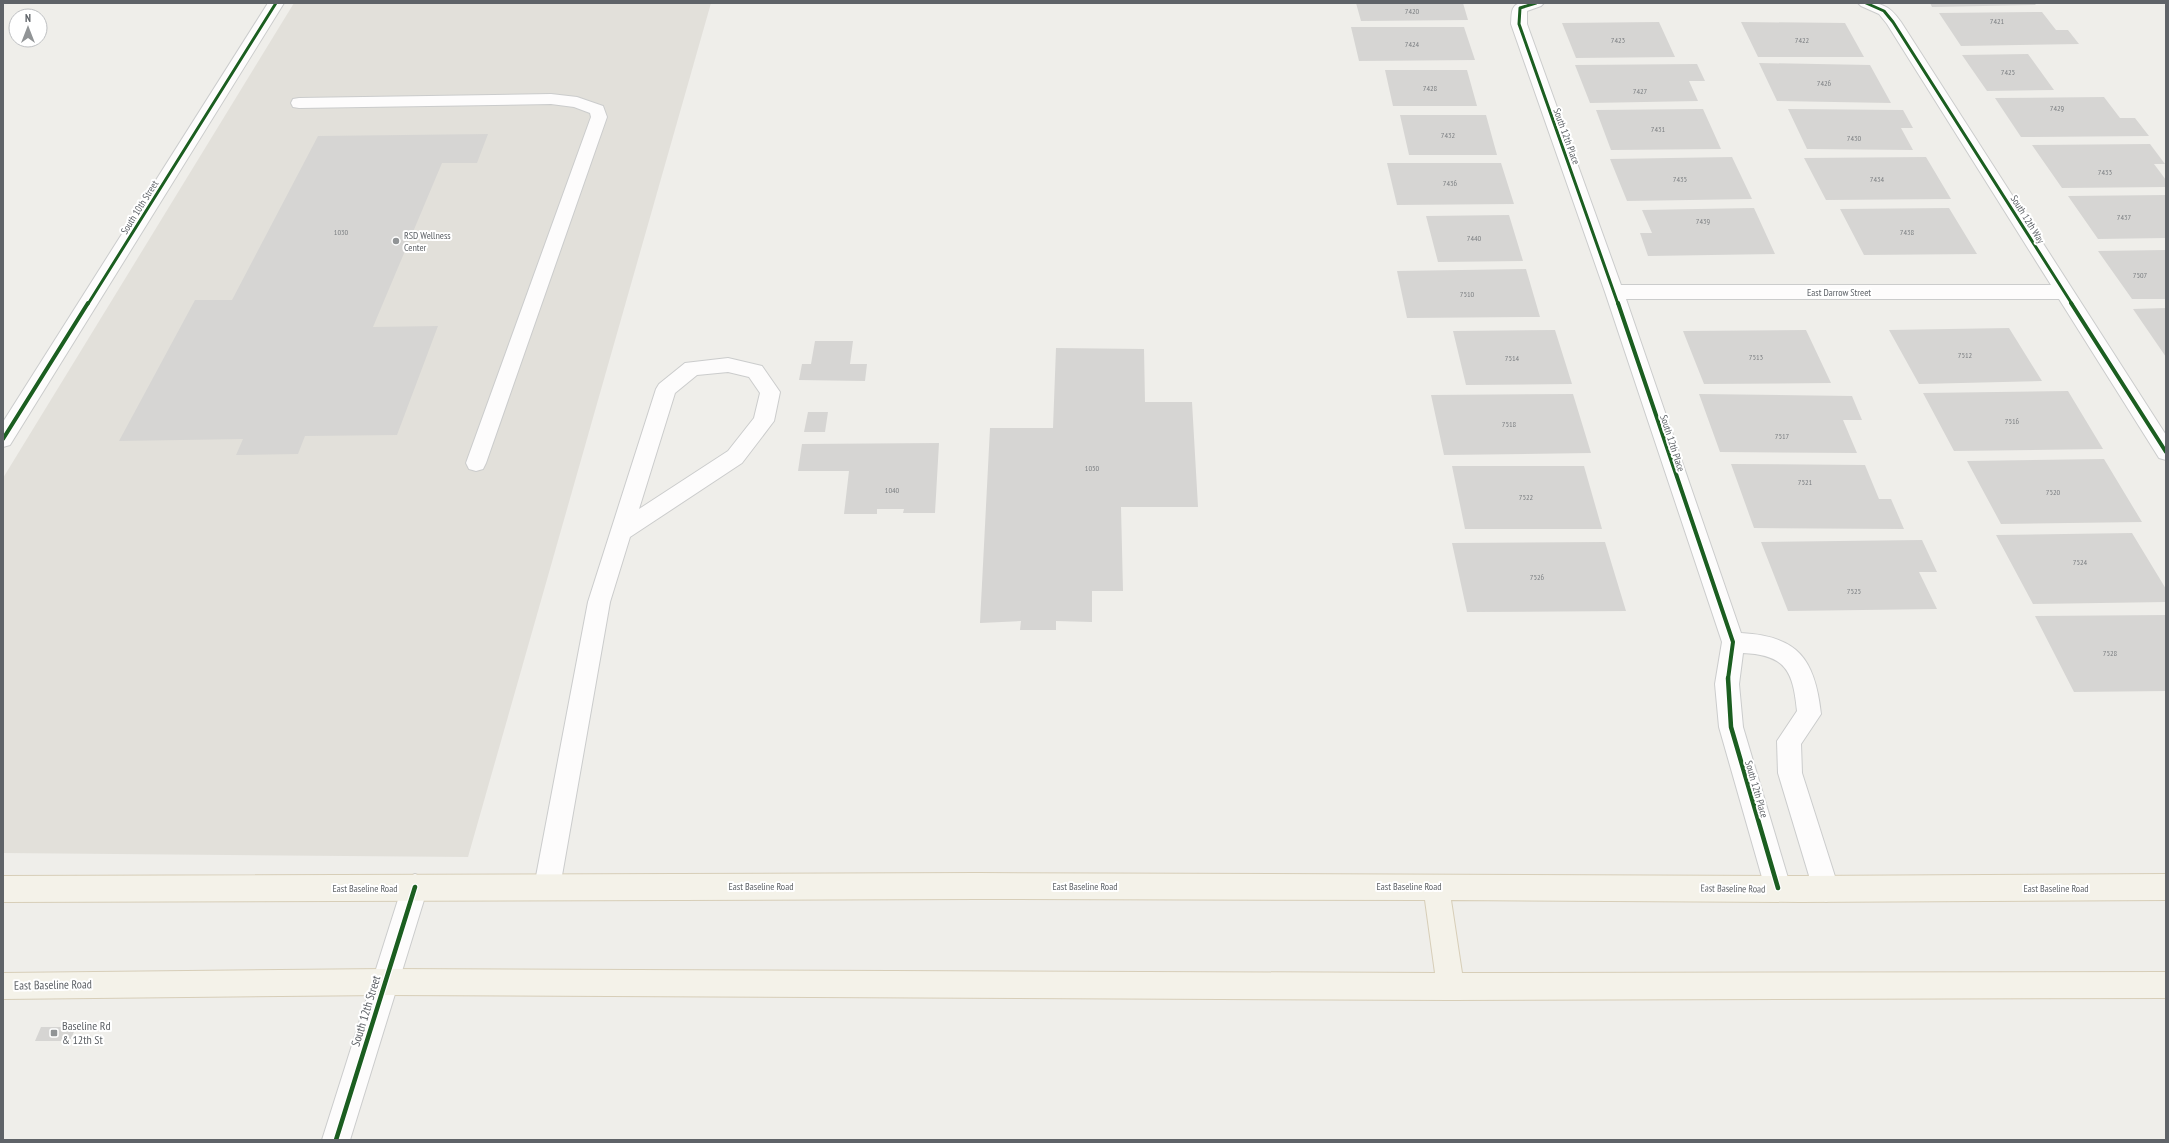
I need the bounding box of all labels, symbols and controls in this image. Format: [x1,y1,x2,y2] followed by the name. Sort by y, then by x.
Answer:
[1405,6,1420,16] house number: 7420
[8,8,48,48] north arrow
[25,11,31,25] text: N
[1990,16,2005,26] house number: 7421
[1611,35,1626,45] house number: 7423
[1795,35,1810,45] house number: 7422
[1405,39,1420,49] house number: 7424
[2001,67,2015,77] house number: 7425
[1817,78,1832,88] house number: 7426
[1423,83,1438,93] house number: 7428
[1633,86,1648,96] house number: 7427
[2050,103,2065,113] house number: 7429
[1550,106,1583,166] street label: South 12th Place
[1651,124,1666,134] house number: 7431
[1441,130,1456,140] house number: 7432
[1847,133,1862,143] house number: 7430
[2098,167,2113,177] house number: 7433
[1673,174,1687,184] house number: 7435
[1870,174,1885,184] house number: 7434
[118,178,161,237] street label: South 10th Street
[1443,178,1458,188] house number: 7436
[2008,193,2048,246] street label: South 12th Way
[2117,212,2132,222] house number: 7437
[1696,216,1711,226] house number: 7439
[334,227,349,237] house number: 1030
[1900,227,1915,237] house number: 7438
[404,229,451,254] place label: RSD Wellness Center
[1467,233,1482,243] house number: 7440
[391,236,401,246] marker: RSD Wellness Center
[2133,270,2148,280] house number: 7507
[1807,286,1871,299] street label: East Darrow Street
[1460,289,1475,299] house number: 7510
[1958,350,1973,360] house number: 7512
[1749,352,1764,362] house number: 7513
[1505,353,1520,363] house number: 7514
[1657,413,1688,473] street label: South 12th Place
[2005,416,2020,426] house number: 7516
[1502,419,1517,429] house number: 7518
[1775,431,1790,441] house number: 7517
[1085,463,1100,473] house number: 1050
[1798,477,1813,487] house number: 7521
[885,485,900,495] house number: 1040
[2046,487,2061,497] house number: 7520
[1519,492,1534,502] house number: 7522
[2073,557,2088,567] house number: 7524
[1530,572,1545,582] house number: 7526
[1847,586,1861,596] house number: 7525
[2103,648,2118,658] house number: 7528
[1742,759,1771,819] street label: South 12th Place
[729,880,793,893] street label: East Baseline Road
[1053,880,1117,893] street label: East Baseline Road
[1377,880,1441,893] street label: East Baseline Road
[1700,881,1766,896] street label: East Baseline Road
[333,882,397,895] street label: East Baseline Road
[2024,882,2088,895] street label: East Baseline Road
[348,973,384,1048] street label: South 12th Street
[14,976,92,993] street label: East Baseline Road
[62,1018,111,1047] place label: Baseline Rd & 12th St
[49,1028,59,1038] marker: Baseline Rd & 12th St

